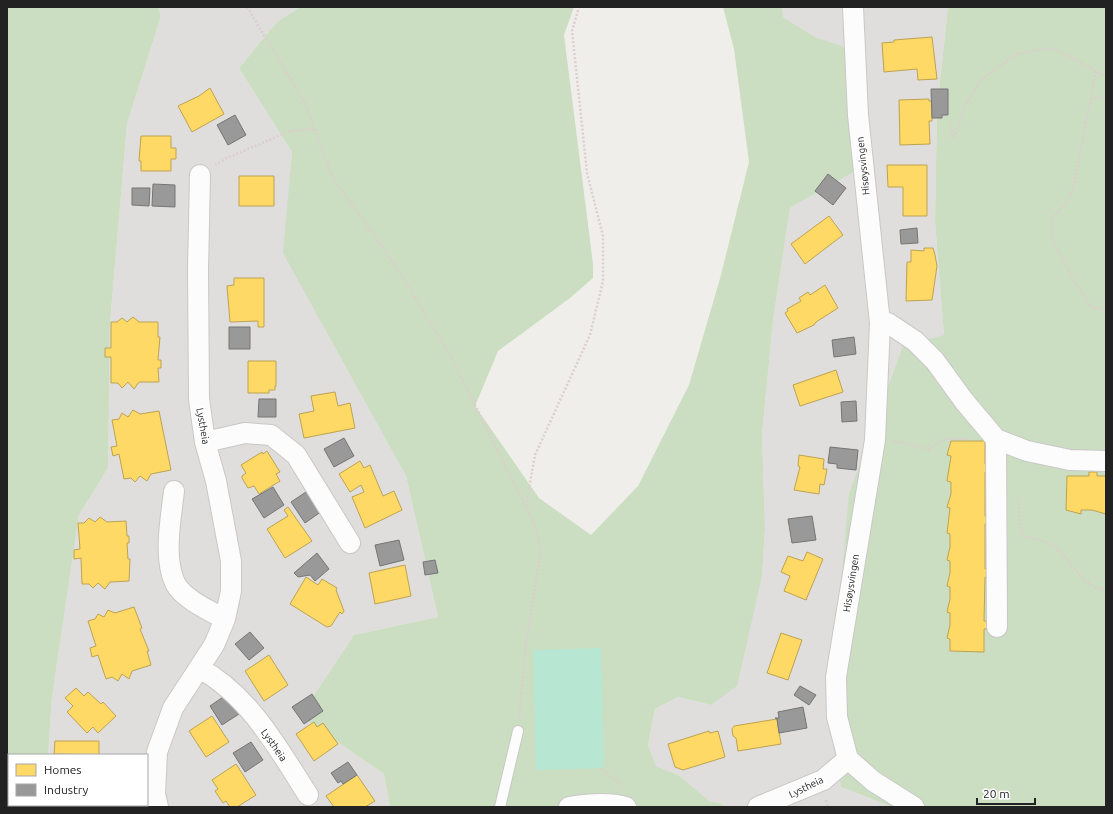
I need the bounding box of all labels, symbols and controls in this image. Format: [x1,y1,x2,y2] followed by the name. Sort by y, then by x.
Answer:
[854,136,872,196] street label: Hisøysvingen
[194,407,212,445] street label: Lystheia
[841,553,861,613] street label: Hisøysvingen
[259,727,289,763] street label: Lystheia
[8,754,148,806] legend
[44,763,82,776] text: Homes
[787,774,825,800] street label: Lystheia
[977,780,1035,806] scale bar
[44,783,89,796] text: Industry
[983,787,1010,800] text: 20 m

